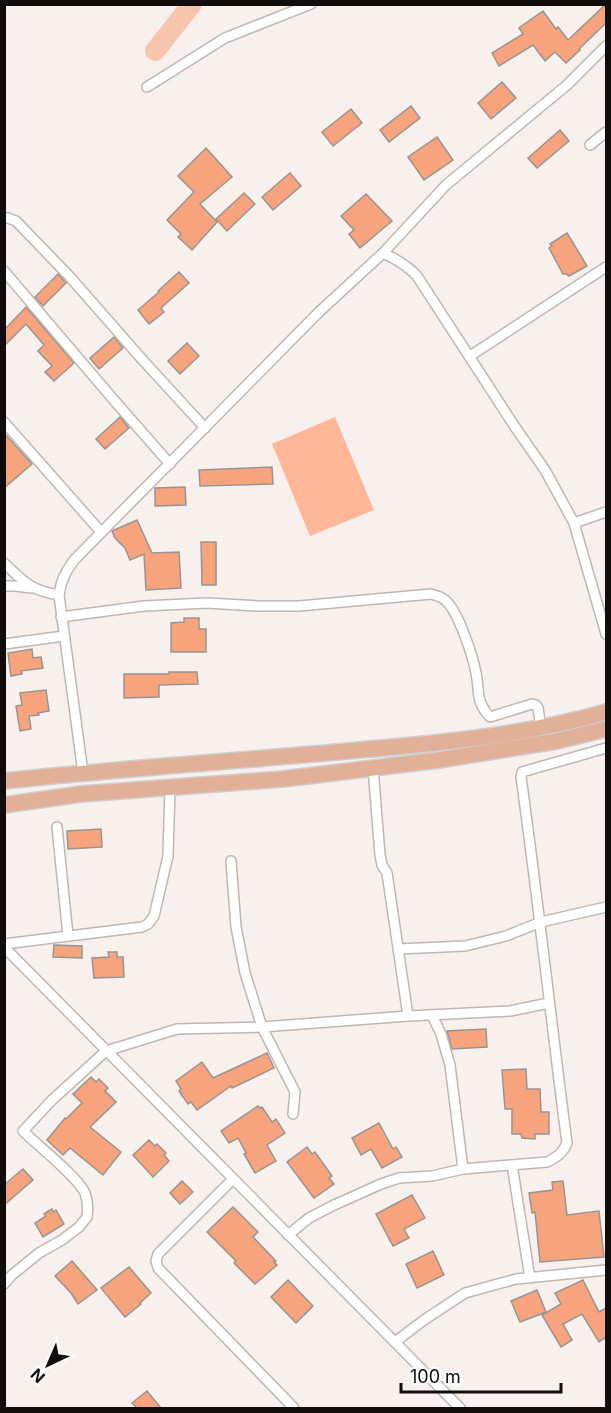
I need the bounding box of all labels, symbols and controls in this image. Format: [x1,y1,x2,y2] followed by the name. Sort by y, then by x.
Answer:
[18,1335,78,1395] north arrow
[401,1356,562,1394] scale bar
[26,1364,49,1387] text: N
[410,1366,461,1387] text: 100 m

